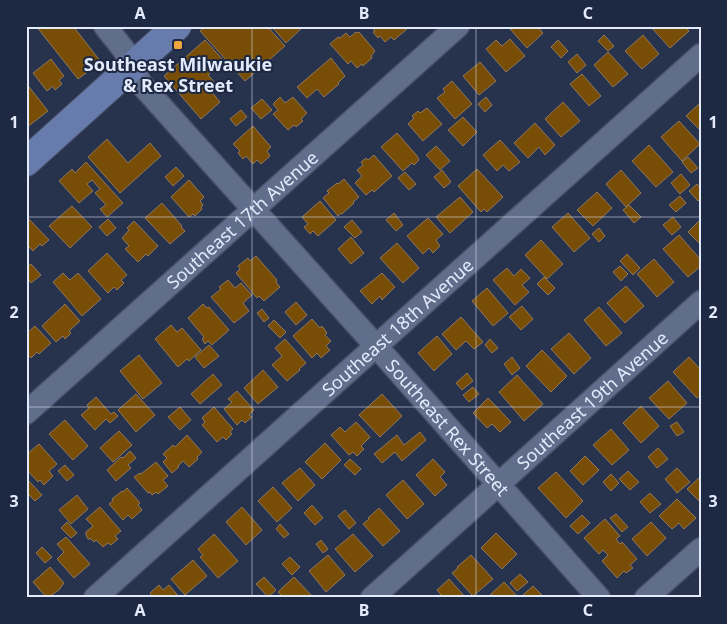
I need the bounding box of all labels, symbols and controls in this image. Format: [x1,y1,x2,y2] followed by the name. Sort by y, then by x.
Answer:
[134,2,146,24] text: A
[359,2,369,24] text: B
[583,2,593,24] text: C
[172,39,184,51] marker: Southeast Milwaukie & Rex Street
[84,52,272,97] place label: Southeast Milwaukie & Rex Street
[9,111,19,133] text: 1
[708,111,718,133] text: 1
[161,145,323,294] street label: Southeast 17th Avenue
[316,253,478,401] street label: Southeast 18th Avenue
[9,301,19,323] text: 2
[708,301,718,323] text: 2
[511,326,673,474] street label: Southeast 19th Avenue
[381,354,515,501] street label: Southeast Rex Street
[9,490,19,512] text: 3
[708,490,718,512] text: 3
[134,599,146,621] text: A
[359,599,369,621] text: B
[583,599,593,621] text: C

